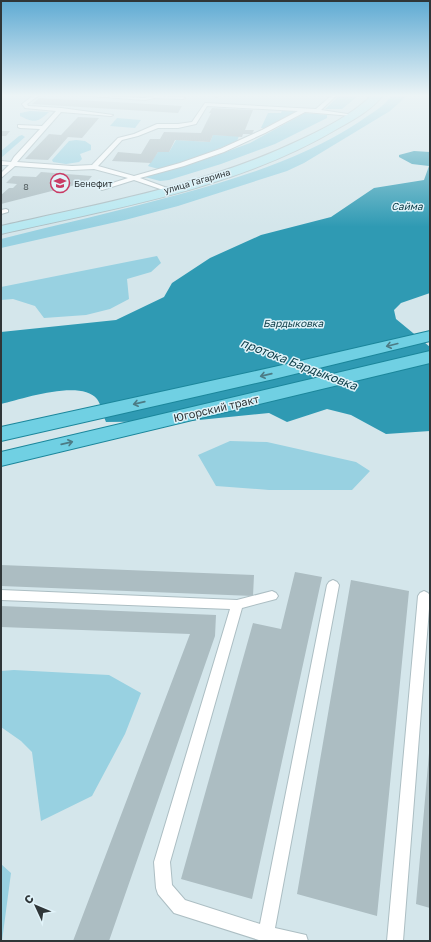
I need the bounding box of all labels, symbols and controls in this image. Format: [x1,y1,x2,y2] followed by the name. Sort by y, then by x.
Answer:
[163,166,231,196] street label: улица Гагарина
[49,172,71,194] school or university icon: Бенефит
[74,178,113,189] place label: Бенефит
[23,181,29,192] house number: 8
[391,200,423,212] water label: Сайма
[263,317,323,329] water label: Бардыковка
[239,335,360,394] water label: протока Бардыковка
[386,342,399,349] one-way arrow
[259,372,272,380] one-way arrow
[172,392,261,424] street label: Югорский тракт
[133,400,146,408] one-way arrow
[60,439,73,447] one-way arrow
[16,886,56,926] north arrow
[21,891,36,906] text: С

